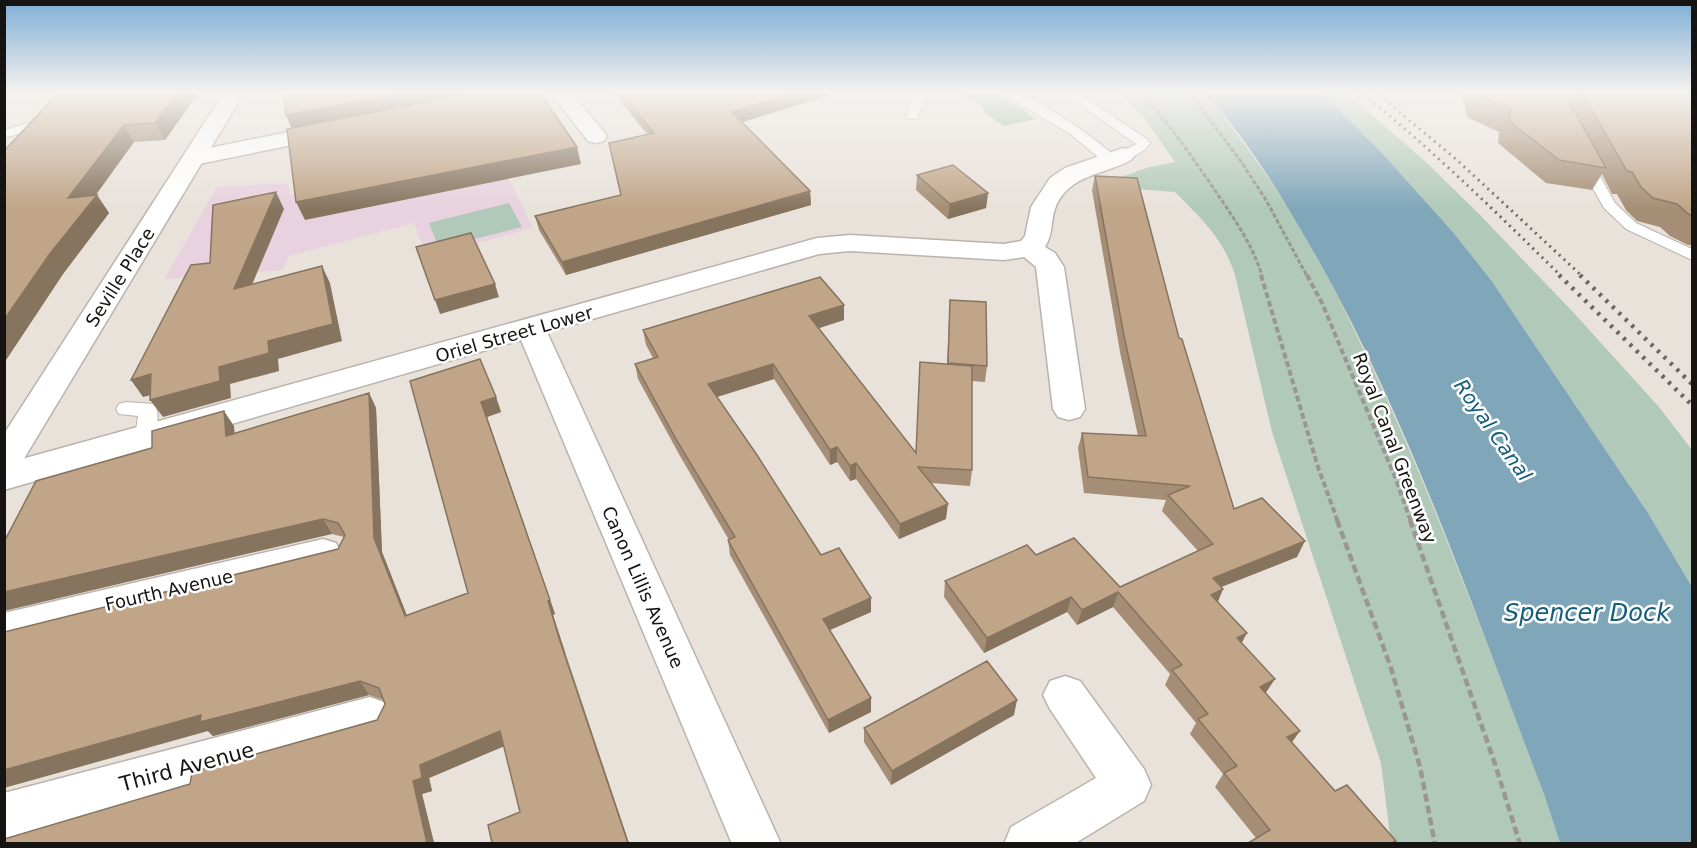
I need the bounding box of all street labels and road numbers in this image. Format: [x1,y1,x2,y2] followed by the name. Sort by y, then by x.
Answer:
[81,224,159,330] street label: Seville Place
[433,301,596,367] street label: Oriel Street Lower
[1349,350,1441,547] street label: Royal Canal Greenway
[598,503,688,671] street label: Canon Lillis Avenue
[103,565,235,615] street label: Fourth Avenue
[116,738,257,797] street label: Third Avenue

